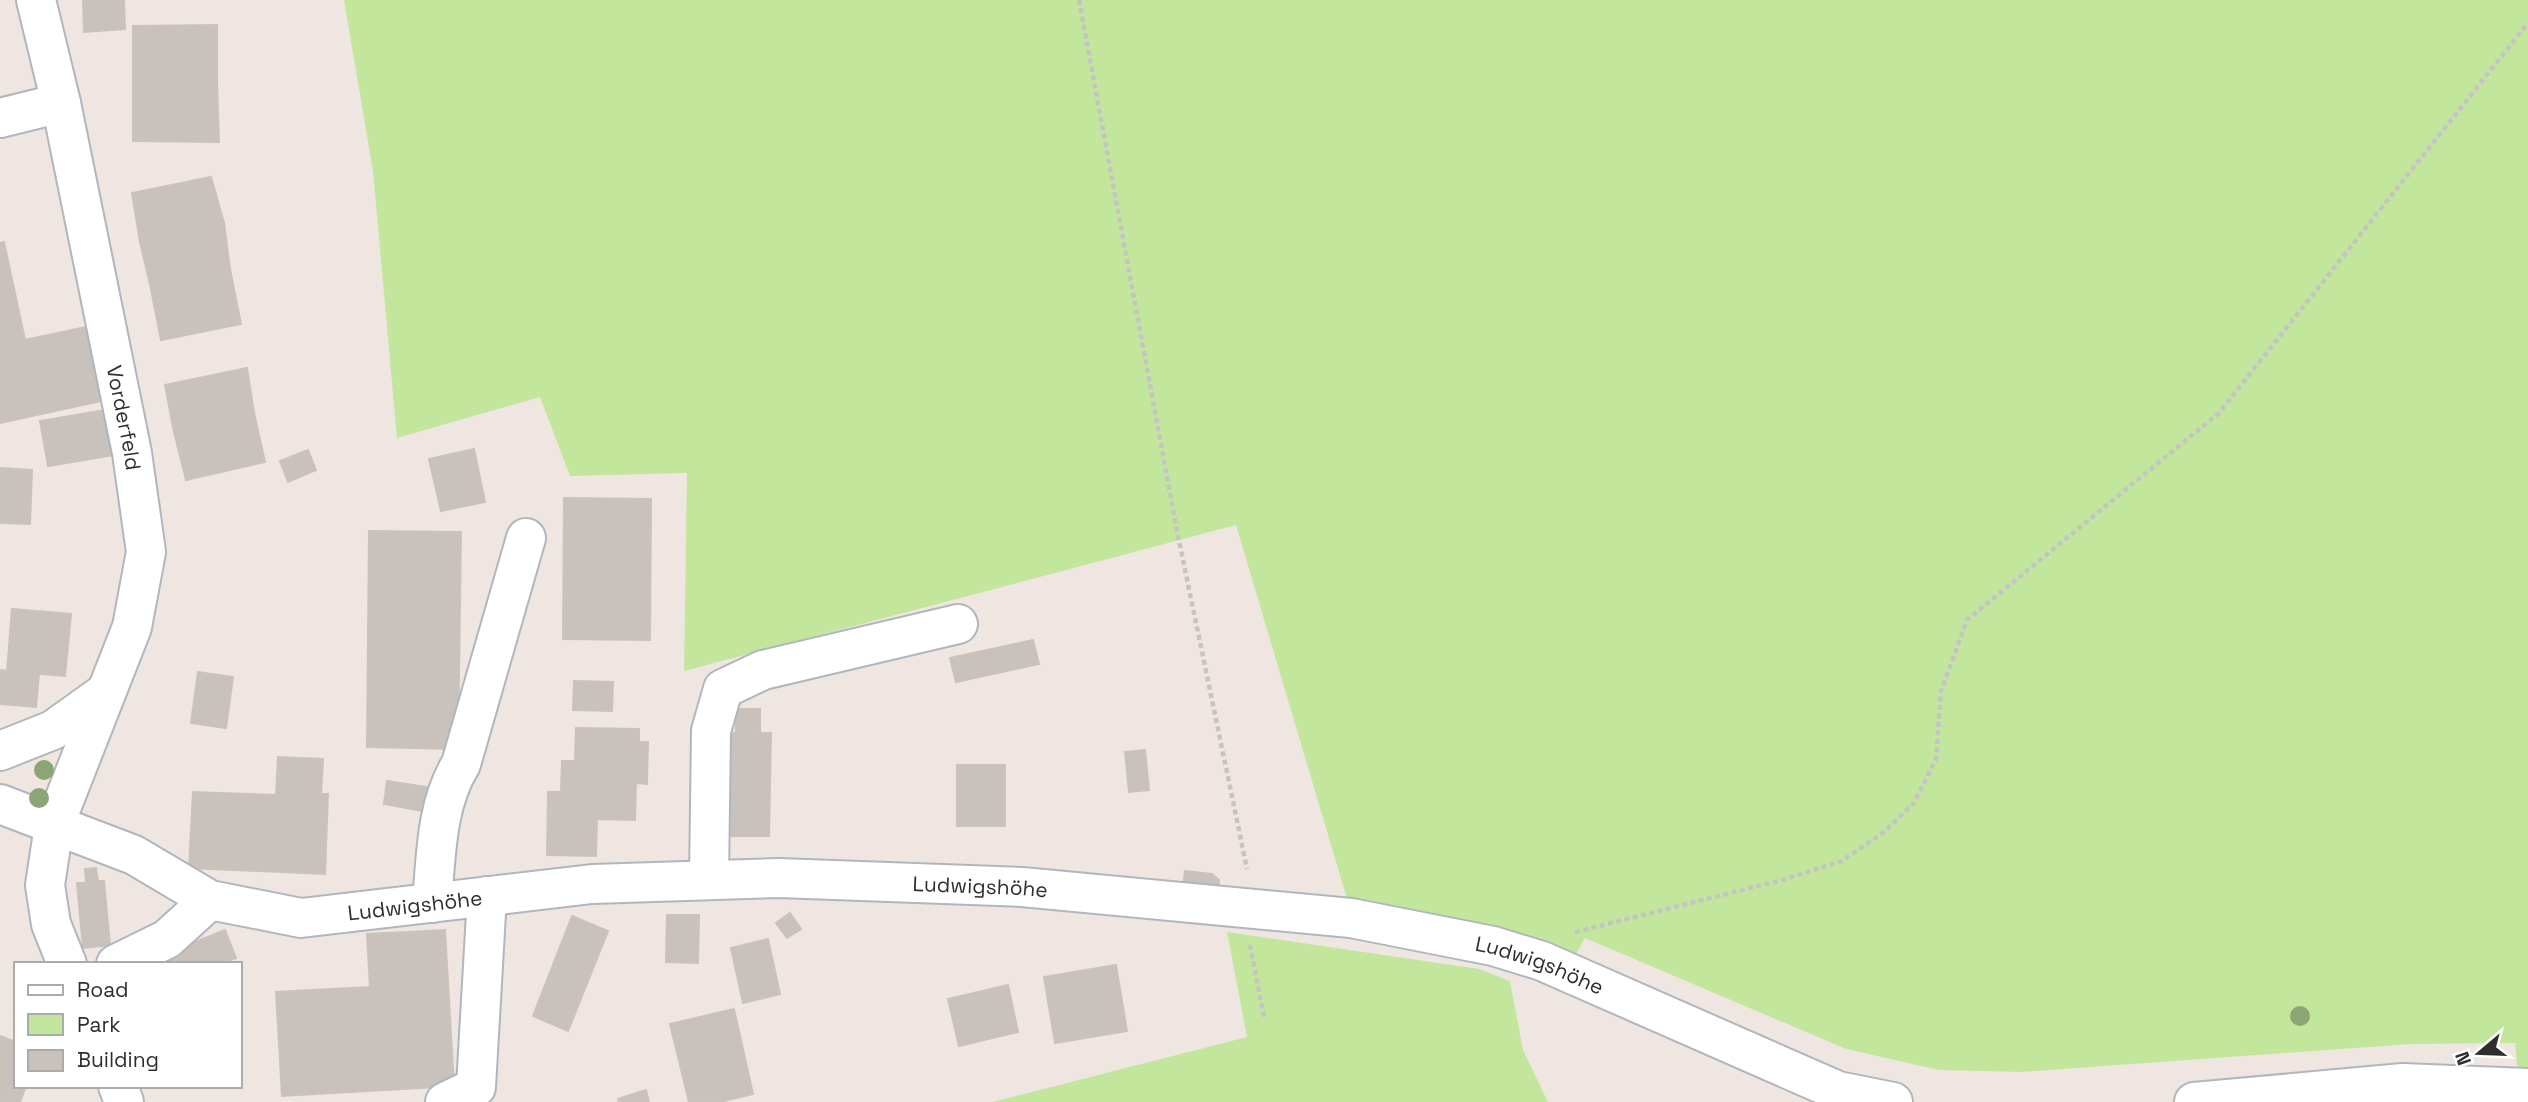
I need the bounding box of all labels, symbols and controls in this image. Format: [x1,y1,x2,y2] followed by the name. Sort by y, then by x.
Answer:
[101,363,148,472] street label: Vorderfeld
[912,869,1049,903] street label: Ludwigshöhe
[346,883,484,926] street label: Ludwigshöhe
[1473,929,1608,1000] street label: Ludwigshöhe
[14,962,242,1088] legend
[77,976,129,1003] text: Road
[77,1011,121,1038] text: Park
[2444,1018,2514,1088] north arrow
[77,1046,159,1073] text: Building
[2450,1048,2477,1068] text: N

